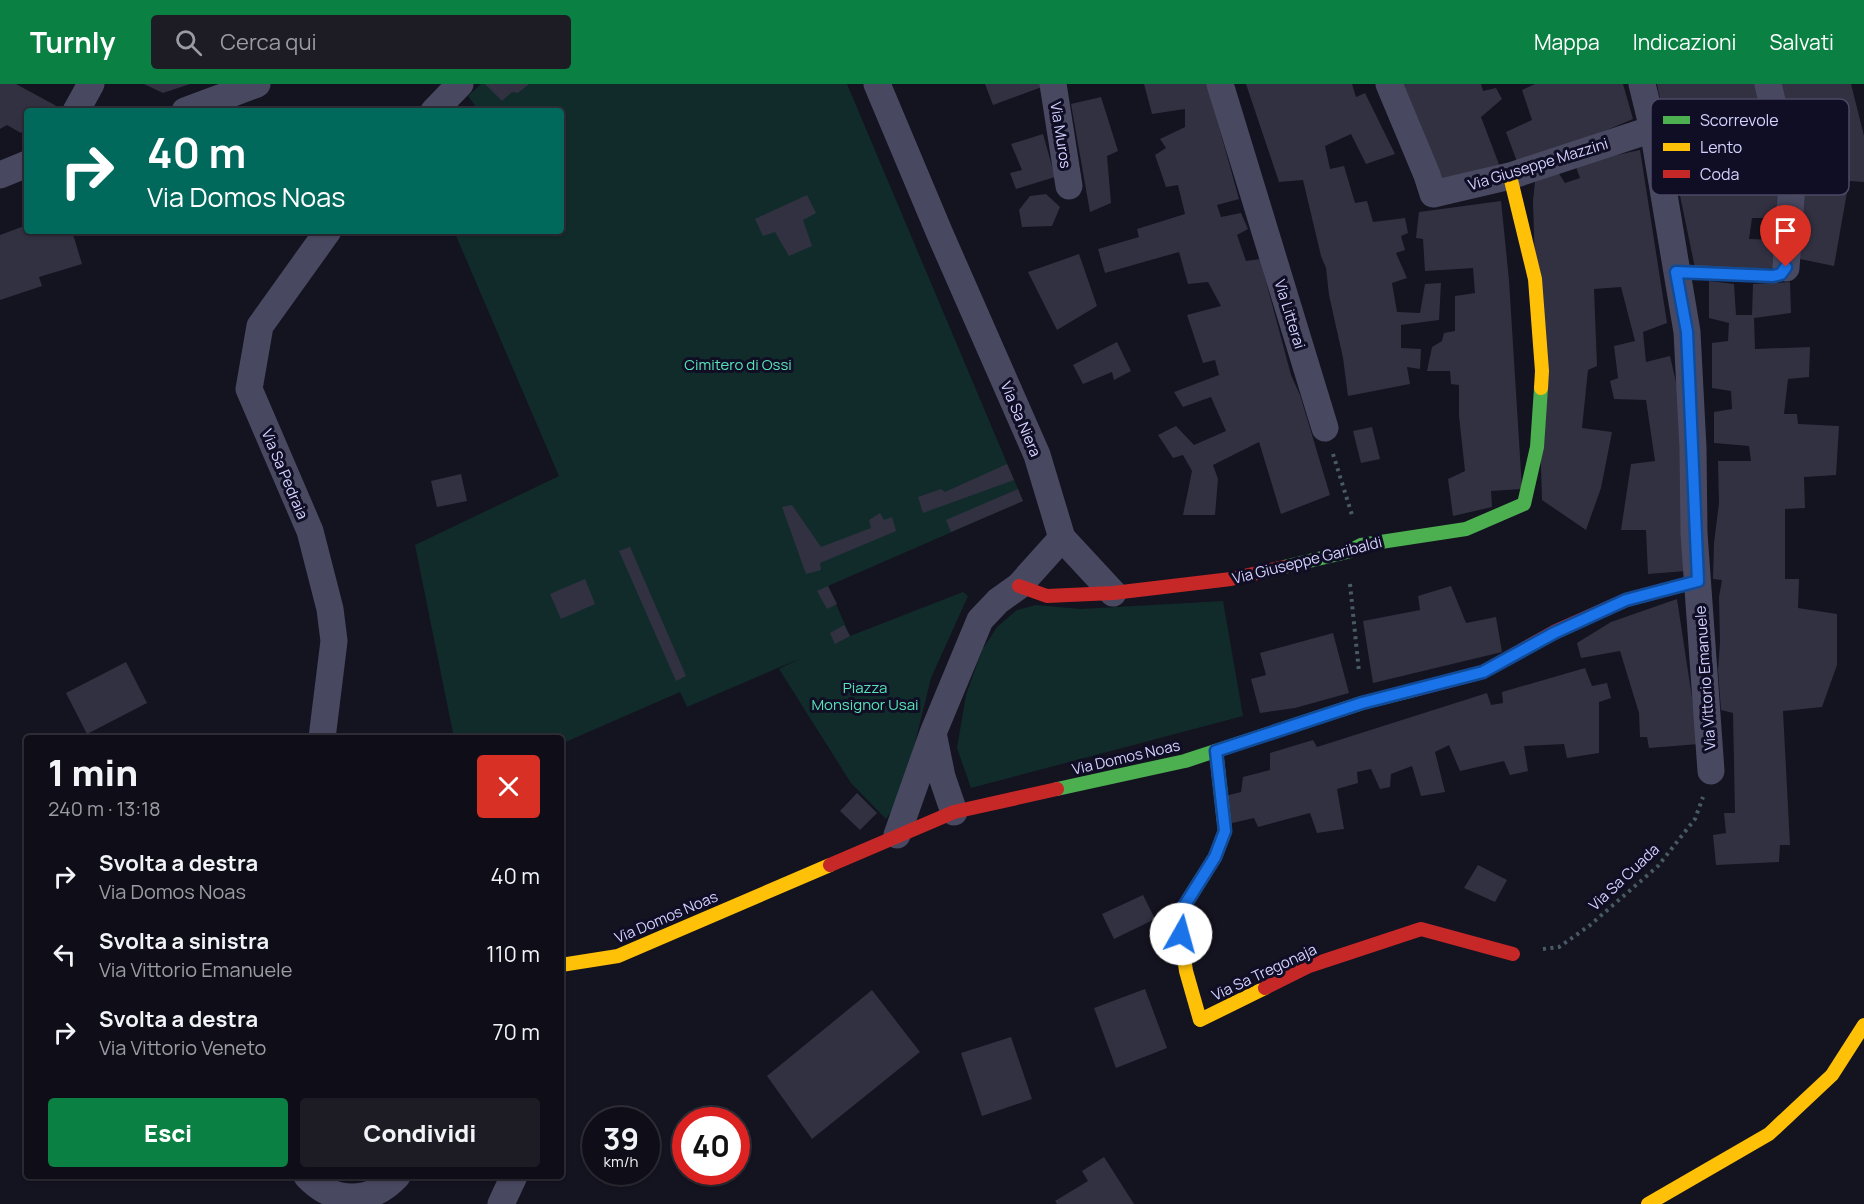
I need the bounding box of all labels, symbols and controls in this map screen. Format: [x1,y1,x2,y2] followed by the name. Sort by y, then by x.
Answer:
[151,15,571,69] search box
[30,23,115,61] text: Turnly
[172,26,205,59] icon: search
[220,27,317,57] text: Cerca qui
[1534,28,1600,56] text: Mappa
[1633,28,1736,56] text: Indicazioni
[1769,28,1834,56] text: Salvati
[1651,99,1849,195] legend
[1045,100,1077,170] street label: Via Muros
[1700,109,1779,131] text: Scorrevole
[147,123,246,181] text: 40 m
[48,132,126,210] icon: right
[1465,133,1611,195] street label: Via Giuseppe Mazzini
[1700,136,1742,158] text: Lento
[1700,163,1739,185] text: Coda
[147,178,345,215] text: Via Domos Noas
[1760,205,1811,267] pin
[1769,214,1802,247] icon: arrive
[1269,277,1311,351] street label: Via Litterai
[684,354,792,375] park label: Cimitero di Ossi
[996,378,1046,460] street label: Via Sa Niera
[257,426,313,522] street label: Via Sa Pedraia
[1230,531,1384,589] street label: Via Giuseppe Garibaldi
[1689,605,1721,751] street label: Via Vittorio Emanuele
[811,677,919,715] park label: Piazza Monsignor Usai
[1070,734,1182,780] street label: Via Domos Noas
[48,748,138,797] text: 1 min
[477,755,540,818] button: close
[48,795,161,822] text: 240 m · 13:18
[1584,839,1664,915] street label: Via Sa Cuada
[99,848,258,878] text: Svolta a destra
[48,860,81,893] icon: right
[491,861,540,891] text: 40 m
[99,878,246,905] text: Via Domos Noas
[611,886,721,948] street label: Via Domos Noas
[1149,902,1213,966] position arrow
[99,926,269,956] text: Svolta a sinistra
[48,938,81,971] icon: left
[486,939,540,969] text: 110 m
[1208,939,1320,1005] street label: Via Sa Tregonaja
[99,956,292,983] text: Via Vittorio Emanuele
[99,1004,258,1034] text: Svolta a destra
[48,1016,81,1049] icon: right
[492,1017,540,1047] text: 70 m
[99,1034,266,1061] text: Via Vittorio Veneto
[48,1098,288,1167] button: Esci
[300,1098,540,1167] button: Condividi
[672,1107,750,1185] speed limit sign: 40
[603,1118,639,1159] text: 39
[604,1151,638,1172] text: km/h

